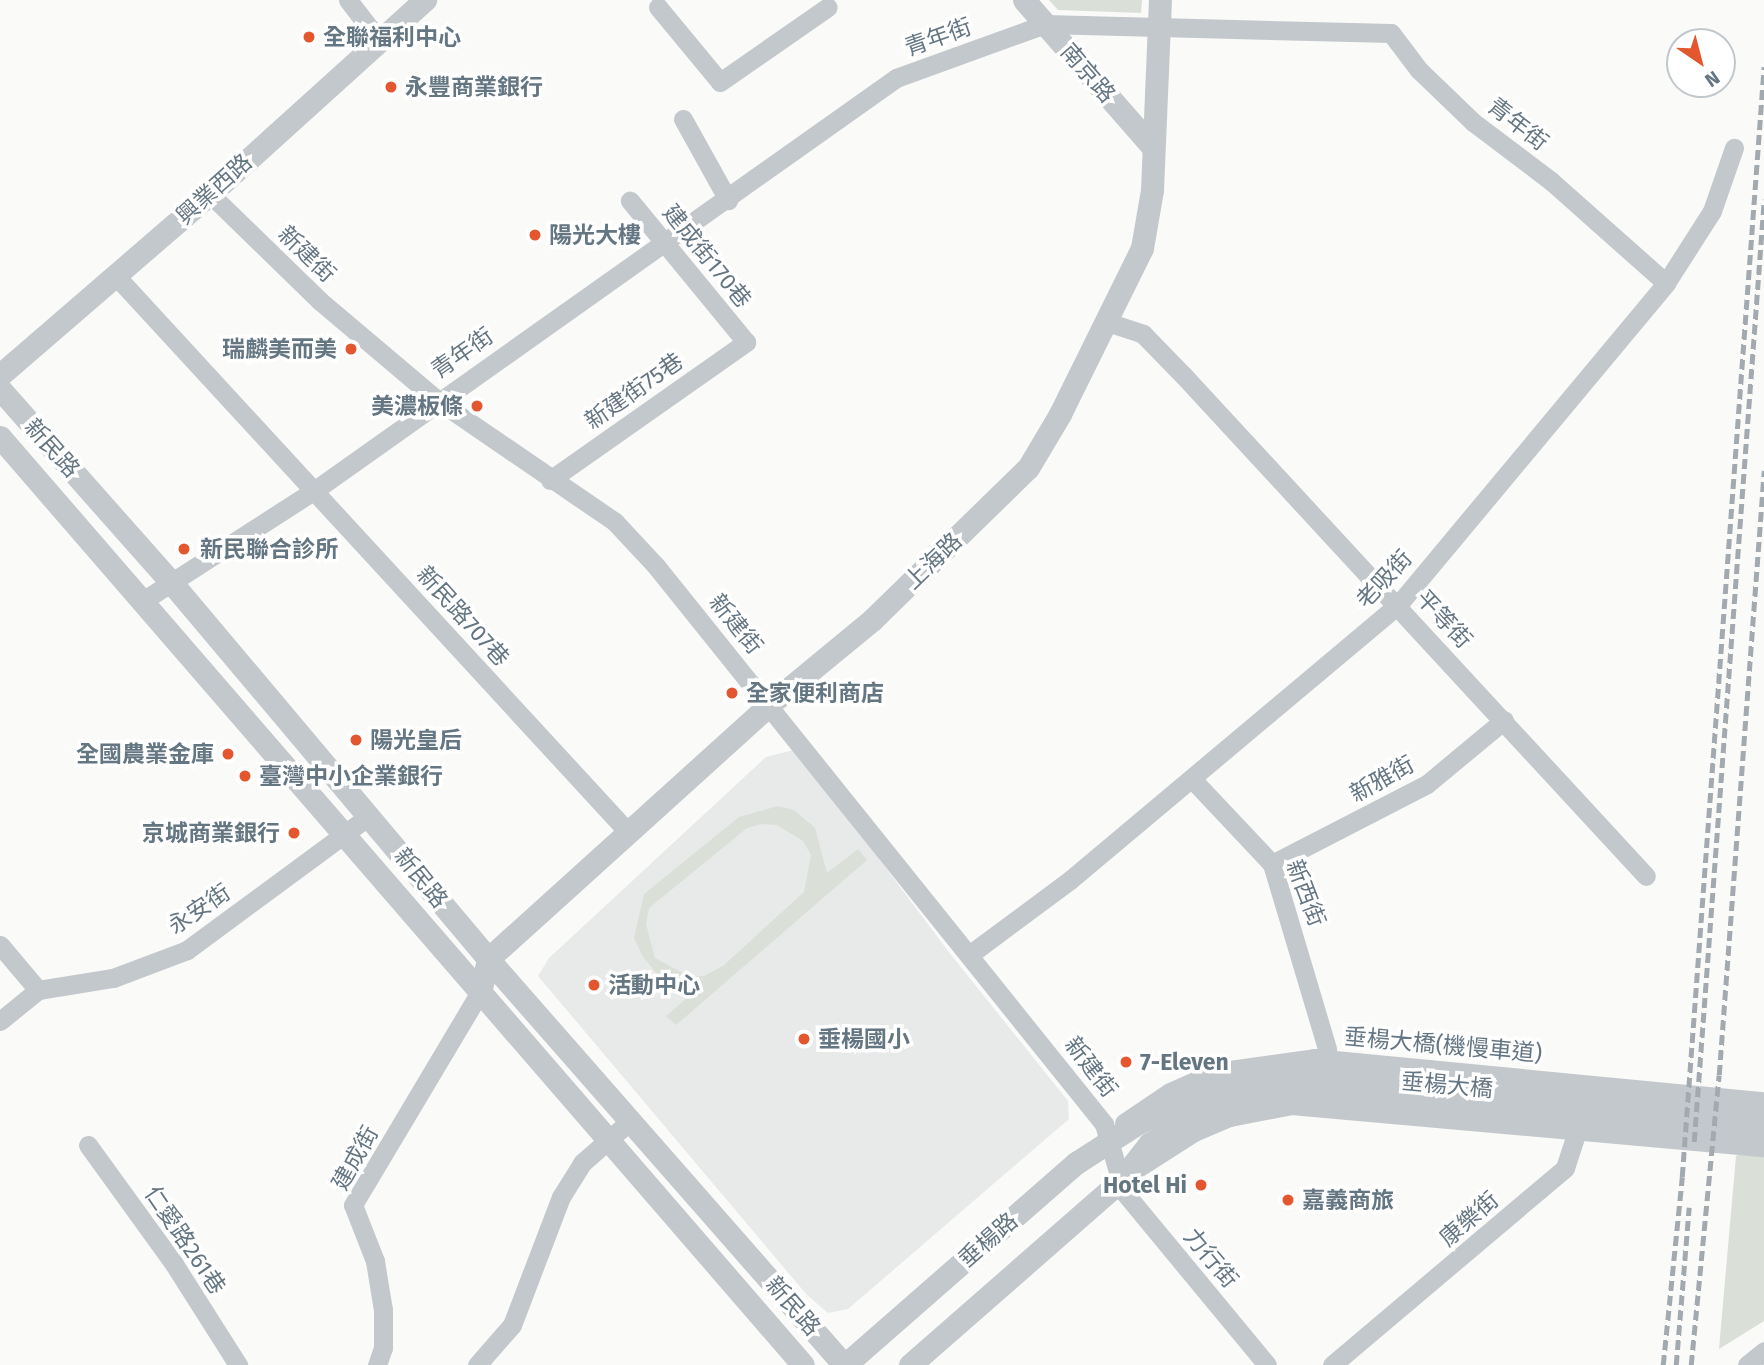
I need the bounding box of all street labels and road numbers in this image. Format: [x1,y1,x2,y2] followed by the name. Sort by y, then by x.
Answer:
[901,12,975,62] street label: 青年街
[1055,38,1121,108] street label: 南京路
[1482,92,1554,156] street label: 青年街
[171,148,257,230] street label: 興業西路
[657,199,757,313] street label: 建成街170巷
[273,220,341,288] street label: 新建街
[426,322,498,384] street label: 青年街
[580,347,688,435] street label: 新建街75巷
[19,413,85,483] street label: 新民路
[899,527,967,595] street label: 上海路
[1350,544,1418,614] street label: 老吸街
[411,560,515,672] street label: 新民路707巷
[1410,584,1478,654] street label: 平等街
[704,589,768,659] street label: 新建街
[1345,750,1419,808] street label: 新雅街
[389,843,453,913] street label: 新民路
[1281,856,1331,930] street label: 新西街
[163,878,235,940] street label: 永安街
[1343,1023,1543,1067] street label: 垂楊大橋(機慢車道)
[1059,1031,1123,1103] street label: 新建街
[1400,1067,1494,1103] street label: 垂楊大橋
[326,1121,384,1195] street label: 建成街
[139,1181,231,1299] street label: 仁愛路261巷
[1434,1186,1504,1252] street label: 康樂街
[953,1207,1023,1273] street label: 垂楊路
[1178,1223,1244,1293] street label: 力行街
[760,1271,826,1341] street label: 新民路

